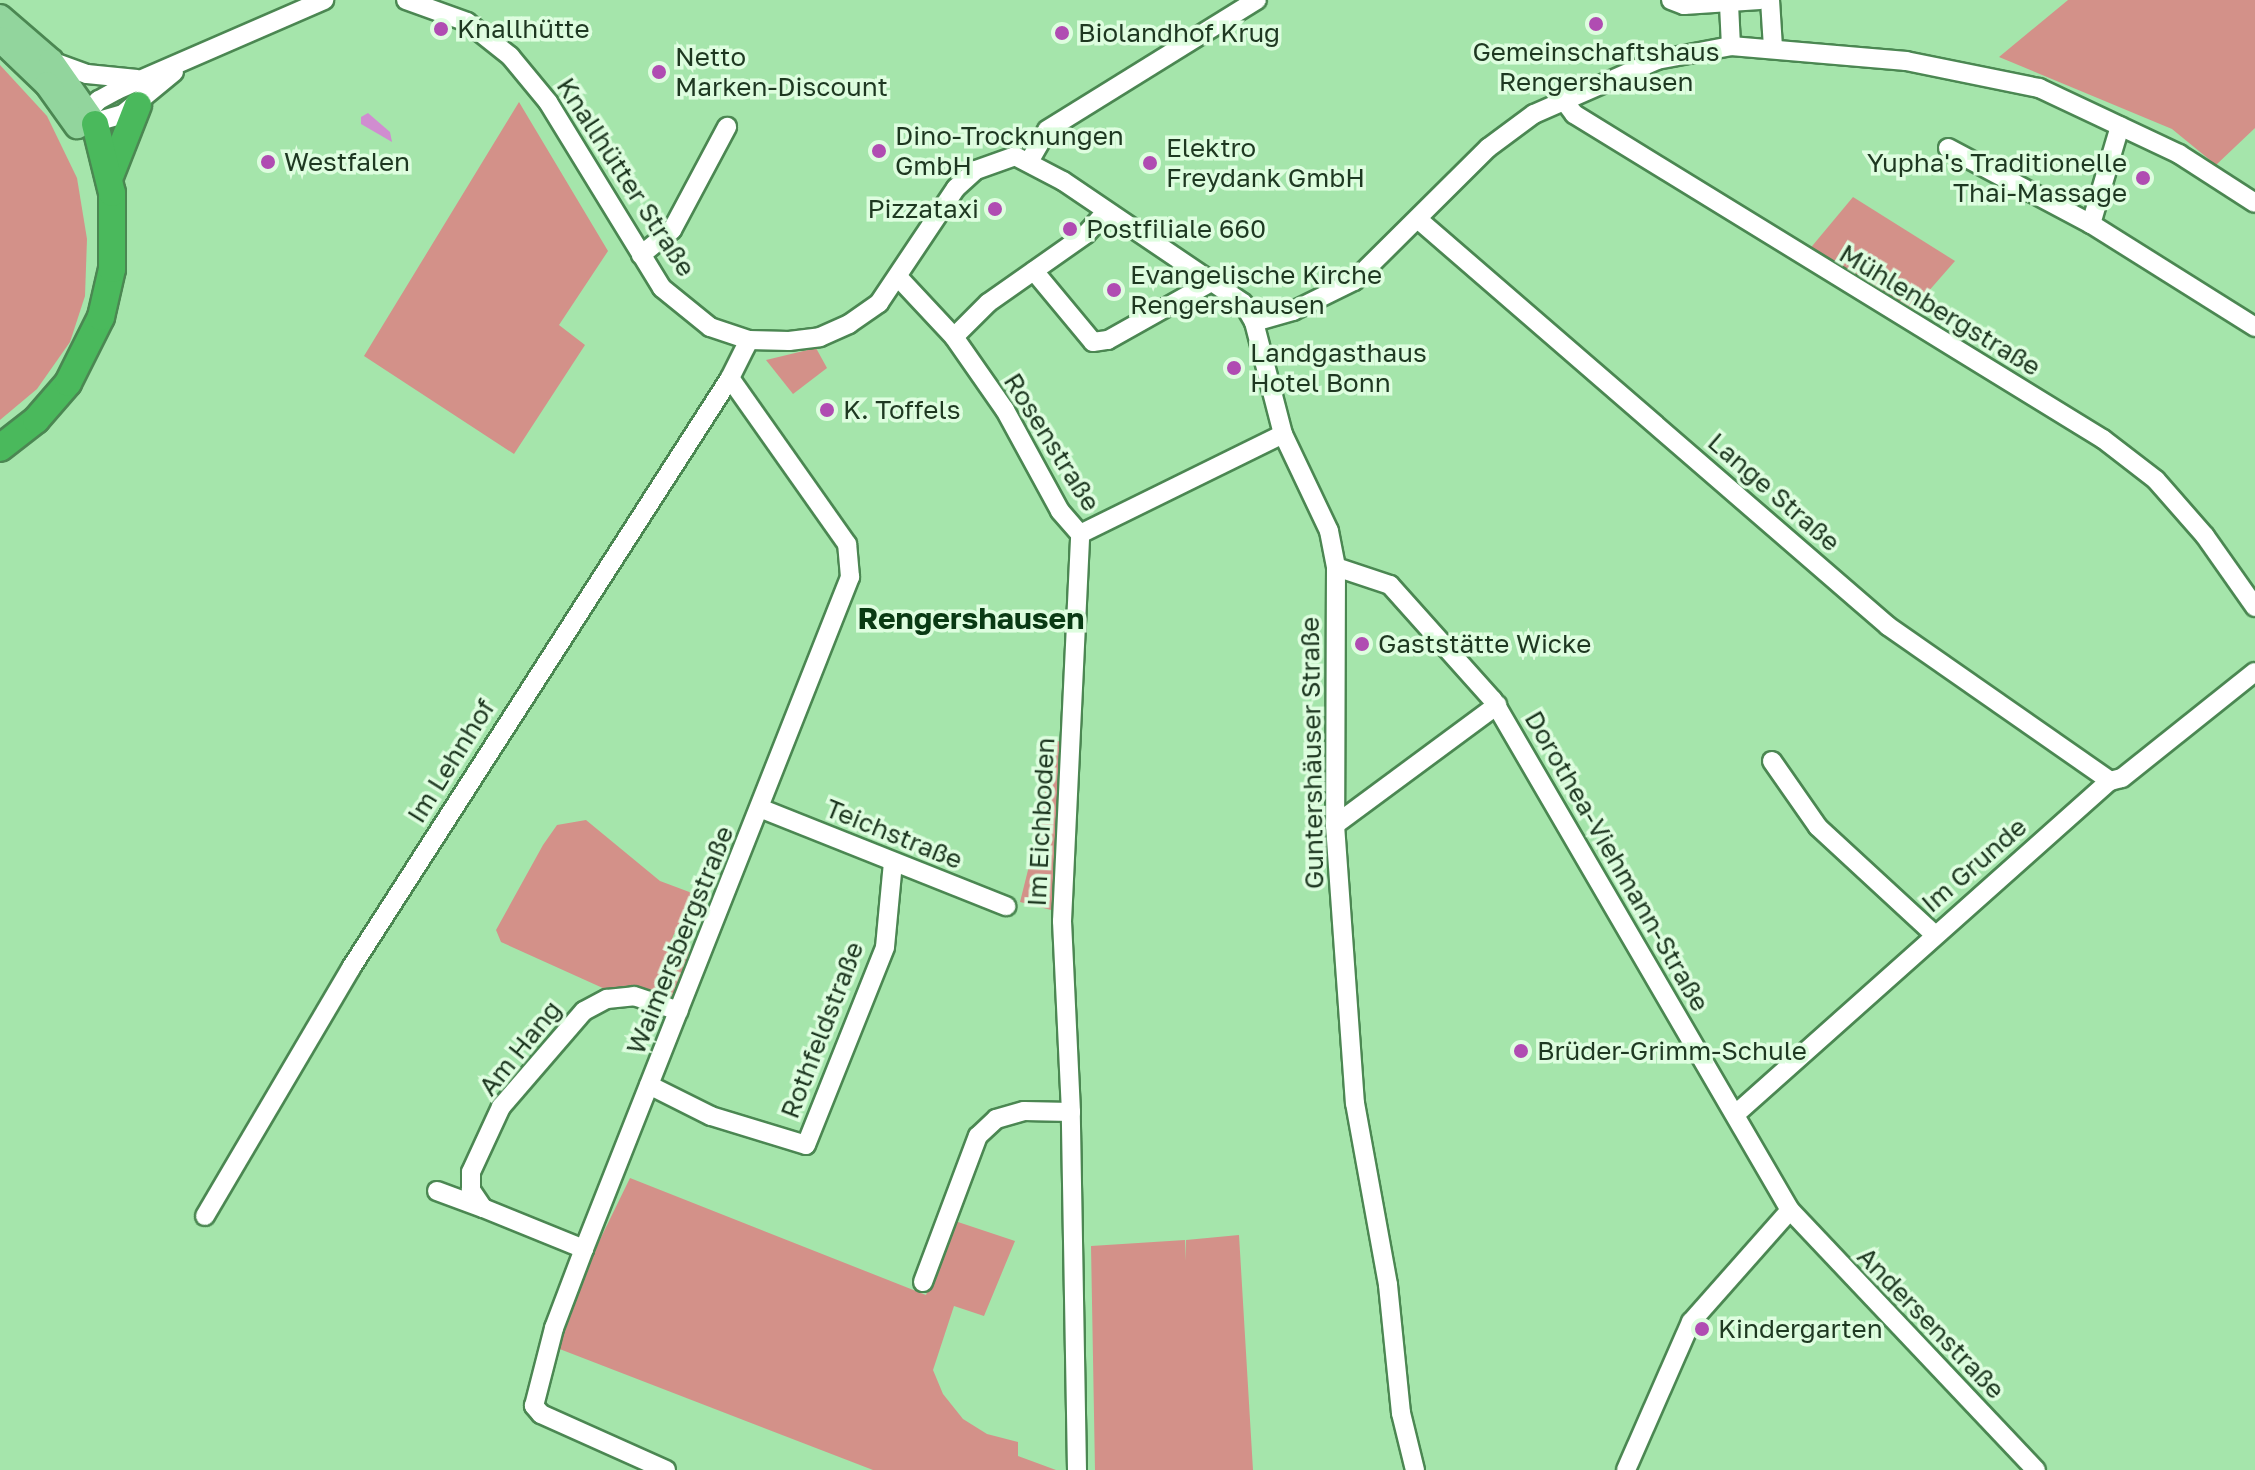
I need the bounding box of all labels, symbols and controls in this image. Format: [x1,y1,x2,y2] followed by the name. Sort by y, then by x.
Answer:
[457,13,590,45] place label: Knallhütte
[1587,15,1605,33] marker: Gemeinschaftshaus Rengershausen
[1078,17,1280,49] place label: Biolandhof Krug
[432,20,450,38] marker: Knallhütte
[1053,24,1071,42] marker: Biolandhof Krug
[1472,36,1720,98] place label: Gemeinschaftshaus Rengershausen
[675,41,888,102] place label: Netto Marken-Discount
[650,63,668,81] marker: Netto Marken-Discount
[550,72,702,282] street label: Knallhütter Straße
[895,120,1124,182] place label: Dino-Trocknungen GmbH
[1166,132,1365,194] place label: Elektro Freydank GmbH
[870,142,888,160] marker: Dino-Trocknungen GmbH
[284,146,410,178] place label: Westfalen
[1867,147,2127,208] place label: Yupha's Traditionelle Thai-Massage
[259,153,277,171] marker: Westfalen
[1141,154,1159,172] marker: Elektro Freydank GmbH
[2134,169,2152,187] marker: Yupha's Traditionelle Thai-Massage
[867,193,979,225] place label: Pizzataxi
[986,200,1004,218] marker: Pizzataxi
[1086,213,1266,245] place label: Postfiliale 660
[1061,220,1079,238] marker: Postfiliale 660
[1834,238,2046,382] street label: Mühlenbergstraße
[1130,259,1382,320] place label: Evangelische Kirche Rengershausen
[1105,281,1123,299] marker: Evangelische Kirche Rengershausen
[1250,337,1427,398] place label: Landgasthaus Hotel Bonn
[1225,359,1243,377] marker: Landgasthaus Hotel Bonn
[997,367,1107,517] street label: Rosenstraße
[843,394,961,426] place label: K. Toffels
[818,401,836,419] marker: K. Toffels
[1702,426,1846,558] street label: Lange Straße
[858,600,1084,636] district label: Rengershausen
[1294,617,1330,889] street label: Guntershäuser Straße
[1378,628,1591,660] place label: Gaststätte Wicke
[1353,635,1371,653] marker: Gaststätte Wicke
[401,693,501,829] street label: Im Lehnhof
[1518,705,1716,1017] street label: Dorothea-Viehmann-Straße
[1021,737,1061,907] street label: Im Eichboden
[821,792,967,876] street label: Teichstraße
[1915,811,2033,919] street label: Im Grunde
[620,821,740,1059] street label: Waimersbergstraße
[774,937,870,1123] street label: Rothfeldstraße
[472,994,568,1102] street label: Am Hang
[1537,1035,1807,1067] place label: Brüder-Grimm-Schule
[1512,1042,1530,1060] marker: Brüder-Grimm-Schule
[1851,1241,2011,1405] street label: Andersenstraße
[1718,1313,1883,1345] place label: Kindergarten
[1693,1320,1711,1338] marker: Kindergarten

